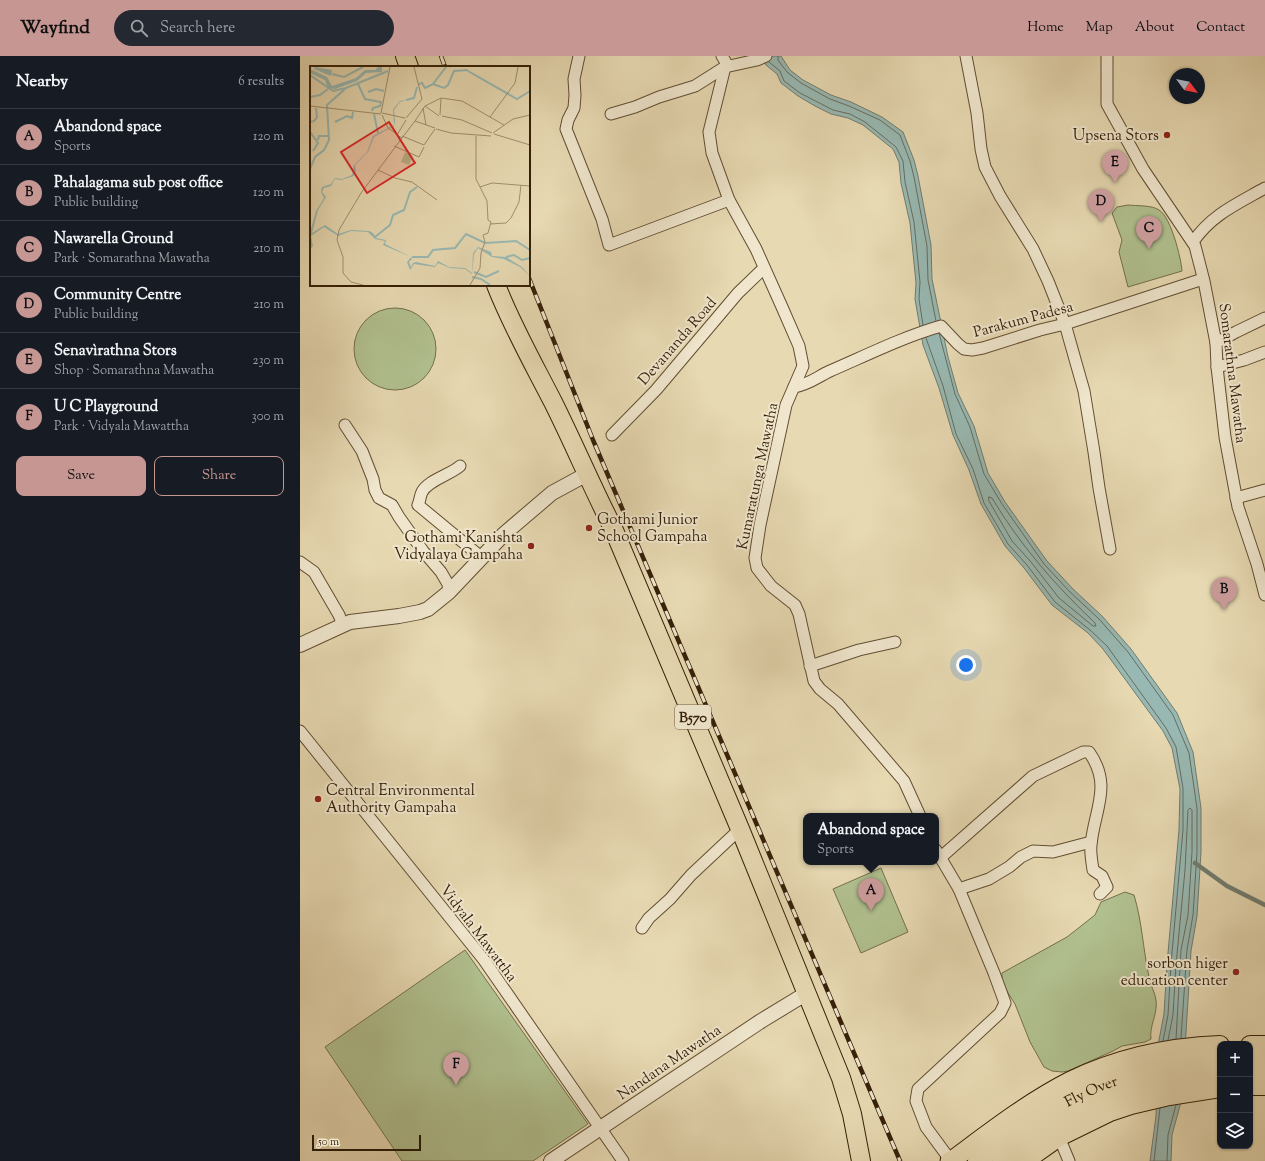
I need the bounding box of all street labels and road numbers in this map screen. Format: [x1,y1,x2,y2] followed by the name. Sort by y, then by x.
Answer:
[634,293,723,390] street label: Devananda Road
[971,297,1076,344] street label: Parakum Padesa
[1213,302,1251,444] street label: Somarathna Mawatha
[733,401,784,552] street label: Kumaratunga Mawatha
[675,705,711,729] road number: B570
[434,881,521,987] street label: Vidyala Mawattha
[614,1021,726,1106] street label: Nandana Mawatha
[1061,1072,1121,1113] street label: Fly Over

